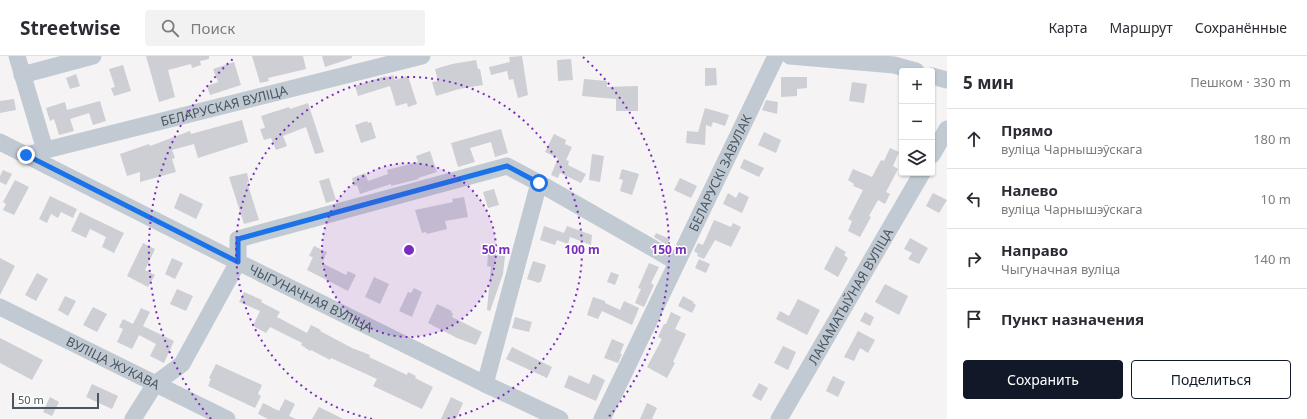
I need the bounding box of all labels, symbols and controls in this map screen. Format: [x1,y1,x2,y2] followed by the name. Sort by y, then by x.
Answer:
[145,10,425,46] search box
[20,15,121,41] text: Streetwise
[159,17,181,39] icon: search
[191,18,235,38] text: Поиск
[1048,18,1087,37] text: Карта
[1109,18,1173,37] text: Маршрут
[1195,18,1287,37] text: Сохранённые
[899,68,935,176] map controls
[899,68,935,104] button: +
[963,71,1014,94] text: 5 мин
[1190,73,1291,91] text: Пешком · 330 m
[159,81,290,130] street label: БЕЛАРУСКАЯ ВУЛІЦА
[899,104,935,140] button: −
[684,111,756,234] street label: БЕЛАРУСКІ ЗАВУЛАК
[1001,120,1053,140] text: Прямо
[963,128,985,150] icon: ahead
[1253,130,1291,148] text: 180 m
[899,140,935,176] button: layers
[1001,140,1143,158] text: вуліца Чарнышэўскага
[17,146,35,164] route end
[530,174,548,192] route start
[1001,180,1058,200] text: Налево
[963,188,985,210] icon: left
[1261,190,1291,208] text: 10 m
[1001,200,1143,218] text: вуліца Чарнышэўскага
[804,224,897,368] street label: ЛАКАМАТЫЎНАЯ ВУЛІЦА
[1001,240,1068,260] text: Направо
[482,241,510,258] text: 50 m
[564,241,600,258] text: 100 m
[651,241,687,258] text: 150 m
[402,243,416,257] centre of rings
[963,248,985,270] icon: right
[1253,250,1291,268] text: 140 m
[246,260,377,337] street label: ЧЫГУНАЧНАЯ ВУЛІЦА
[1001,260,1120,278] text: Чыгуначная вуліца
[963,308,985,330] icon: arrive
[1001,309,1144,329] text: Пункт назначения
[63,332,163,394] street label: ВУЛІЦА ЖУКАВА
[963,360,1123,399] button: Сохранить
[1131,360,1291,399] button: Поделиться
[12,391,99,410] scale bar
[18,392,44,407] text: 50 m

